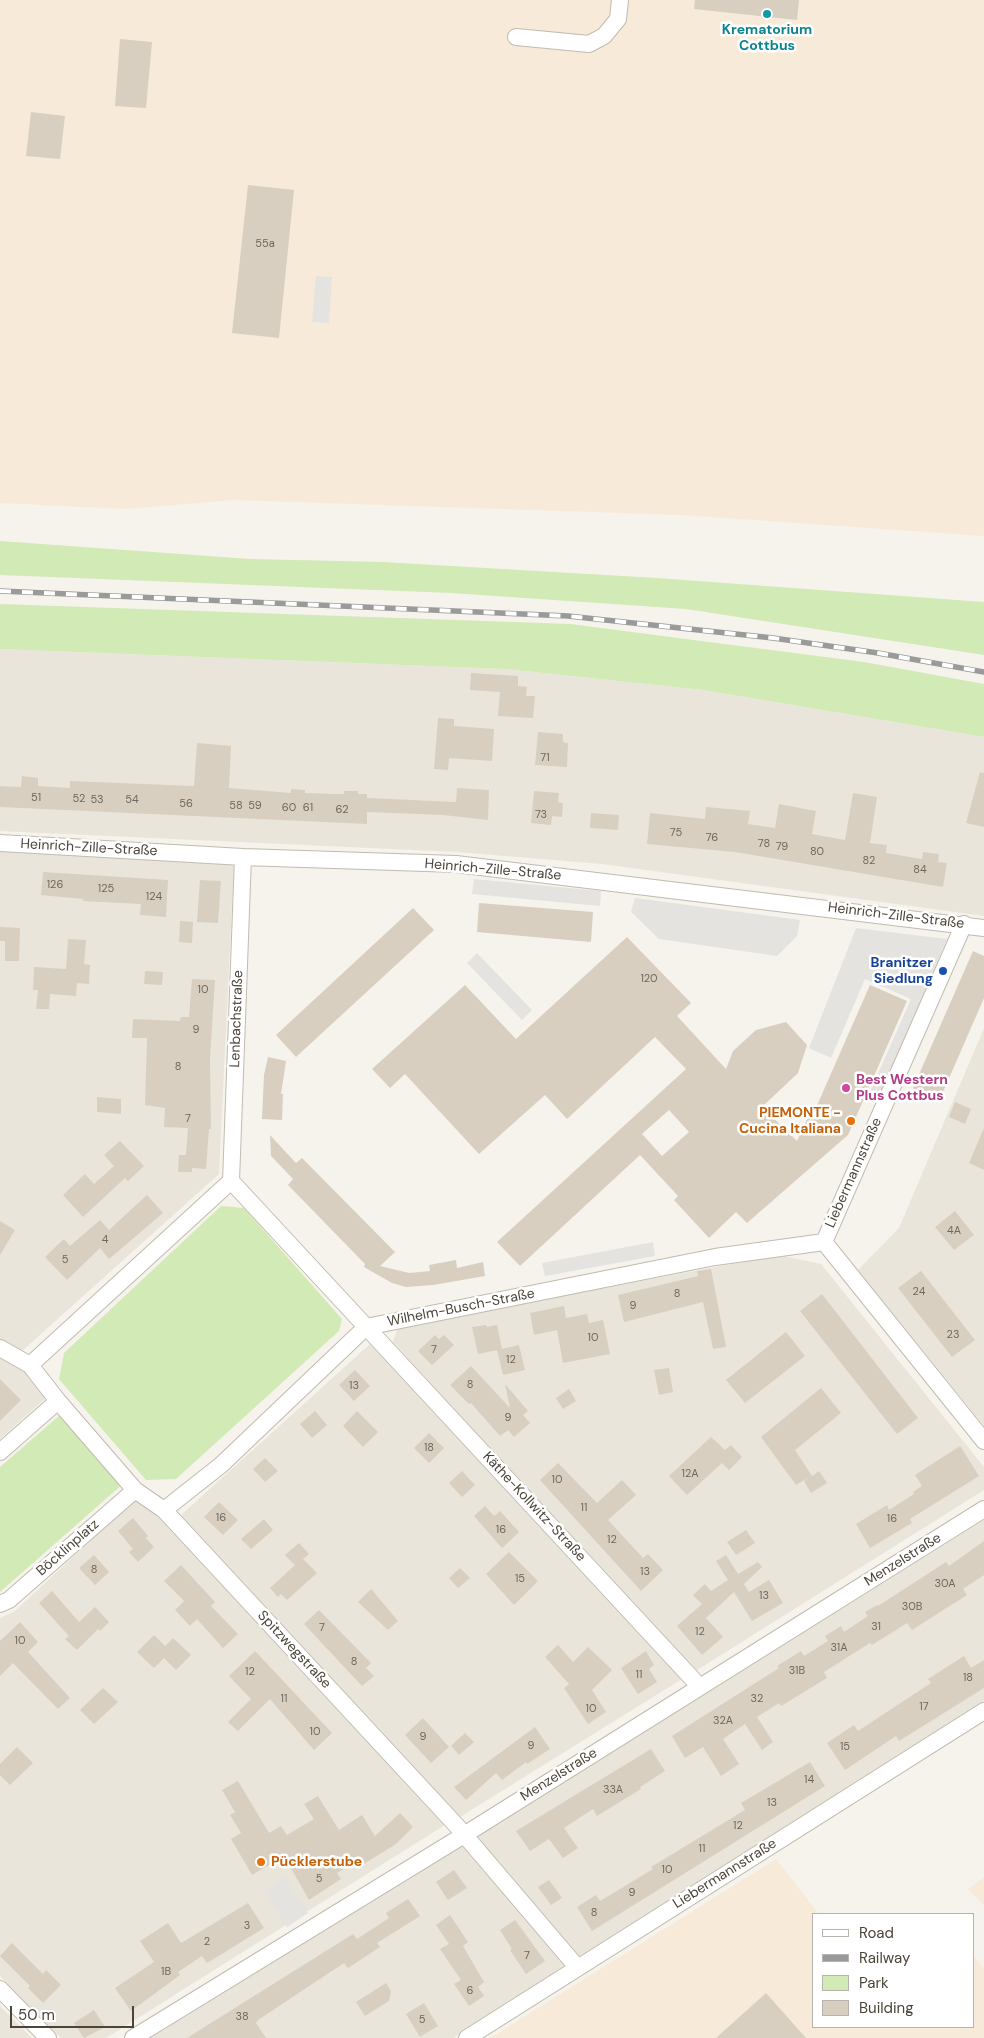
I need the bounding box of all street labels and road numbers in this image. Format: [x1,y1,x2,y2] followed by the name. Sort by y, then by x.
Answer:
[20,836,158,860] street label: Heinrich-Zille-Straße
[424,856,562,884] street label: Heinrich-Zille-Straße
[827,899,965,933] street label: Heinrich-Zille-Straße
[227,970,247,1068] street label: Lenbachstraße
[822,1115,886,1231] street label: Liebermannstraße
[386,1285,536,1331] street label: Wilhelm-Busch-Straße
[479,1449,589,1565] street label: Käthe-Kollwitz-Straße
[33,1516,103,1580] street label: Böcklinplatz
[862,1530,944,1590] street label: Menzelstraße
[254,1608,334,1692] street label: Spitzwegstraße
[518,1745,600,1805] street label: Menzelstraße
[670,1835,780,1913] street label: Liebermannstraße

